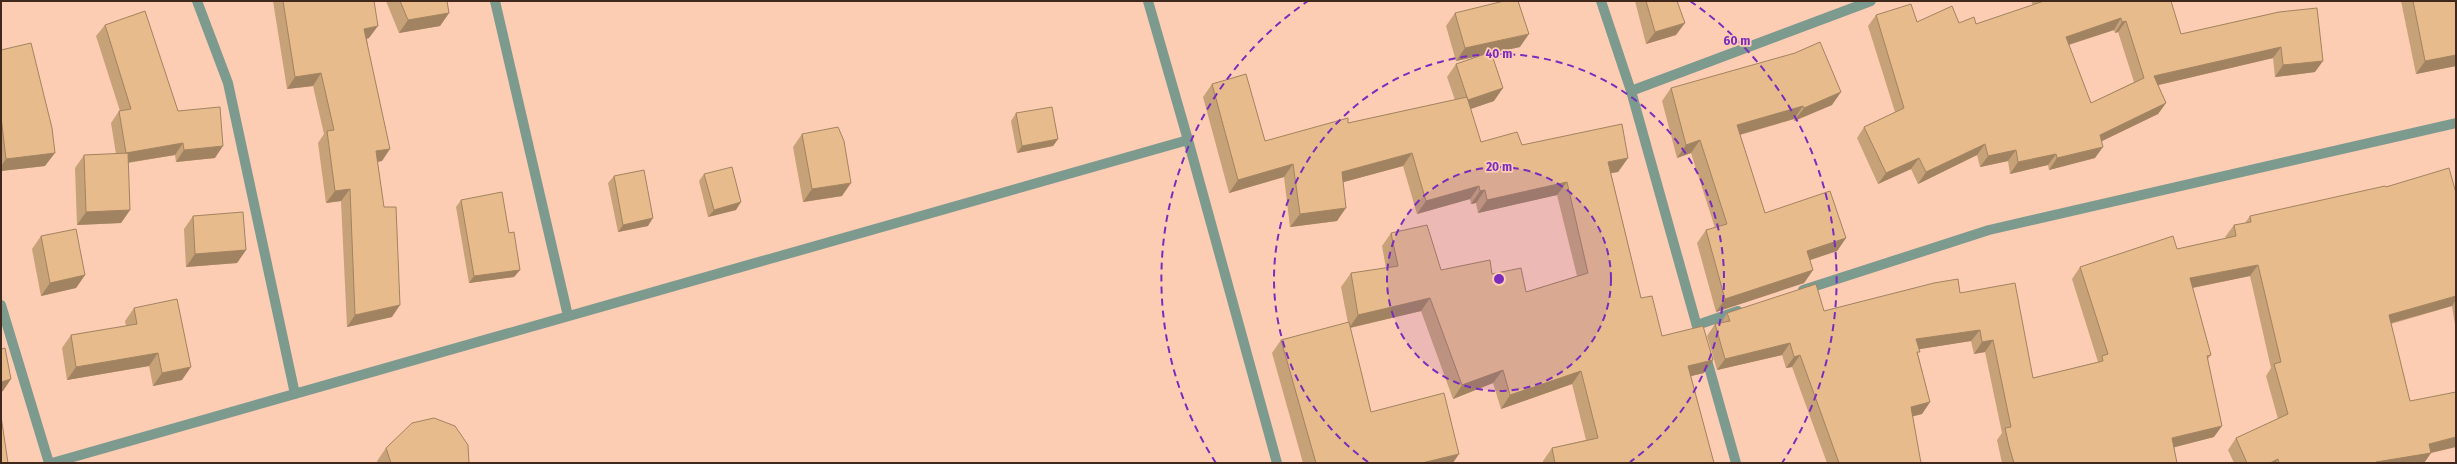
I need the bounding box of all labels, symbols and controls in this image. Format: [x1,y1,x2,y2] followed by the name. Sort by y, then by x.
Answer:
[1724,34,1750,48] text: 60 m
[1486,47,1512,61] text: 40 m
[1486,160,1512,174] text: 20 m
[1492,272,1506,286] centre of rings

